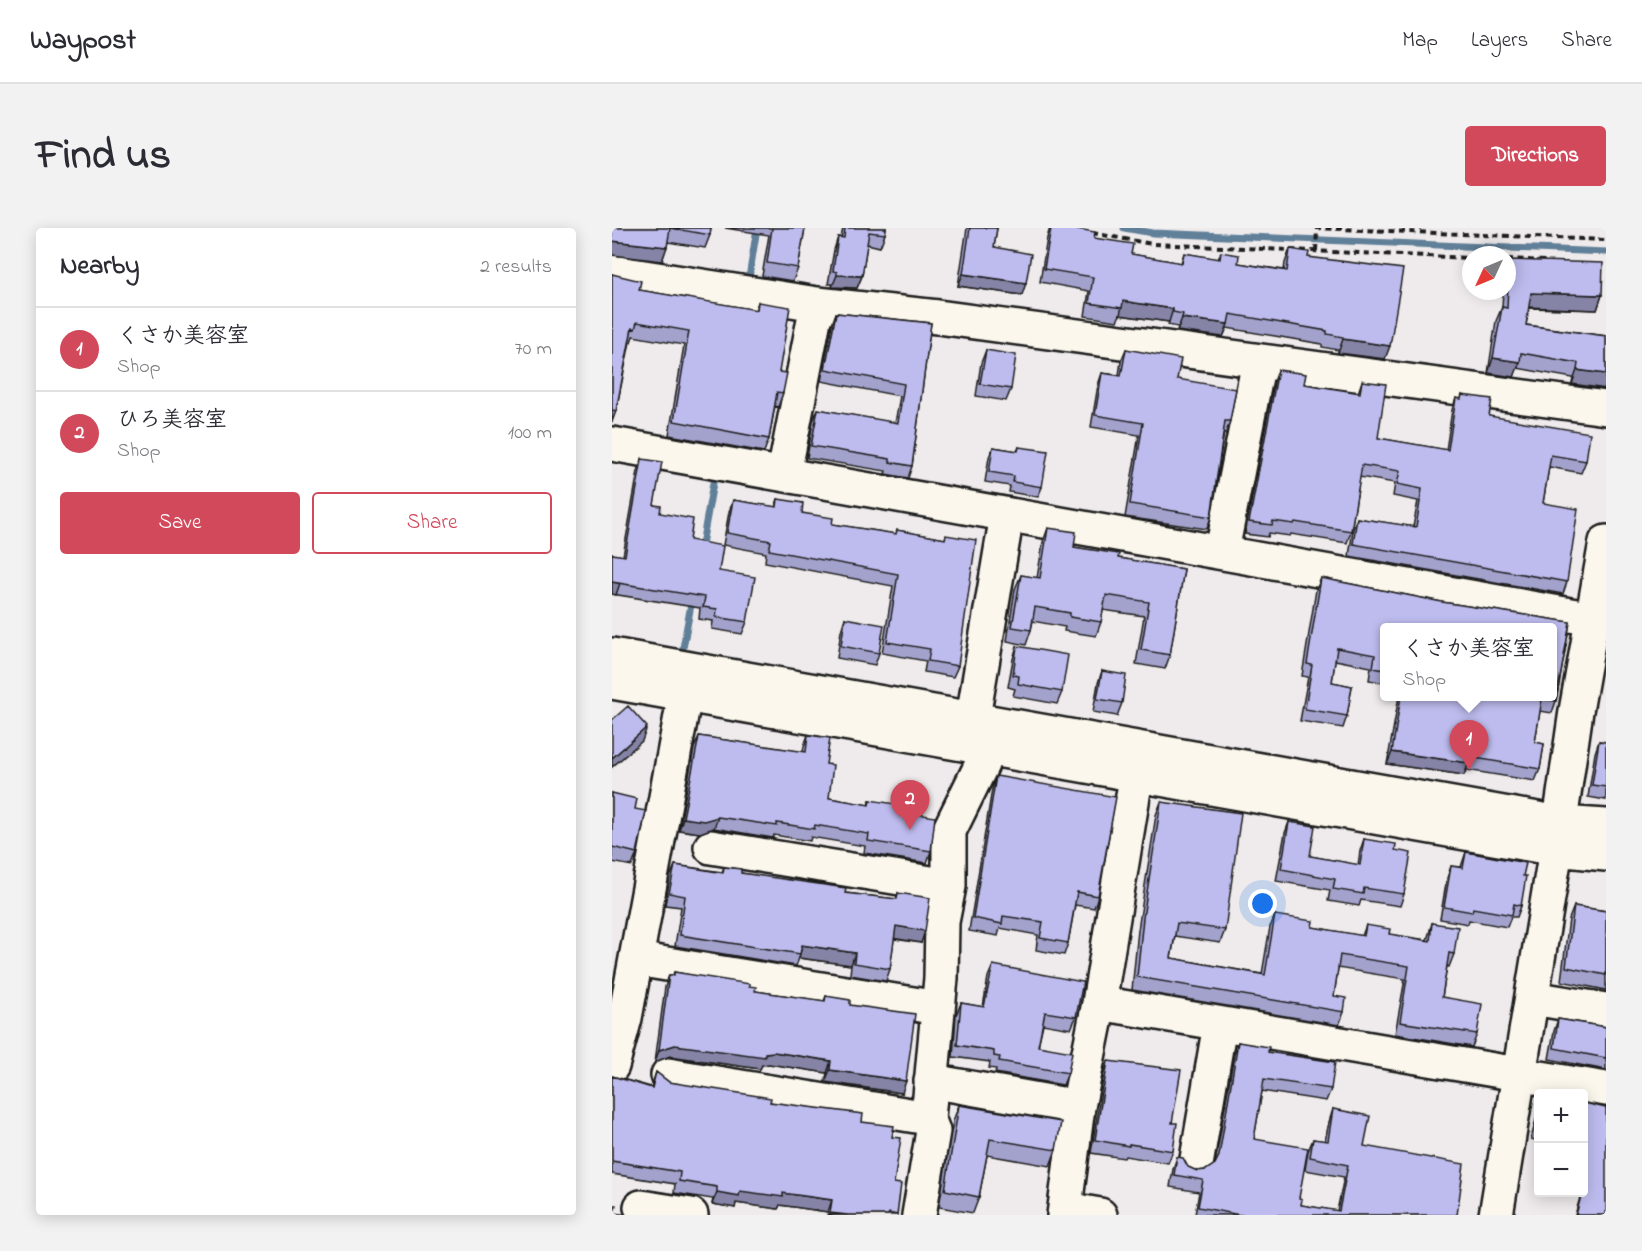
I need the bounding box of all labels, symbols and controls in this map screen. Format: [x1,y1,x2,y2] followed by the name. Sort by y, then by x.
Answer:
[30,21,136,62] text: Waypost
[1402,26,1438,56] text: Map
[1471,26,1528,56] text: Layers
[1561,26,1612,56] text: Share
[36,126,171,187] text: Find us
[1465,126,1606,186] button: Directions
[1462,246,1516,300] north arrow
[60,248,139,286] text: Nearby
[480,253,552,282] text: 2 results
[117,321,249,353] text: くさか美容室
[76,335,83,364] text: 1
[515,335,552,364] text: 70 m
[117,353,161,382] text: Shop
[117,405,227,437] text: ひろ美容室
[75,419,84,448] text: 2
[508,419,552,448] text: 100 m
[117,437,161,466] text: Shop
[60,492,300,554] button: Save
[312,492,552,554] button: Share
[1380,623,1557,701] popup
[1402,634,1535,666] text: くさか美容室
[1402,666,1446,695] text: Shop
[1450,720,1488,770] pin: 1
[890,780,930,830] pin: 2
[1248,889,1277,918] your location
[1534,1089,1588,1197] map controls
[1534,1089,1588,1143] button: +
[1534,1143,1588,1197] button: −

